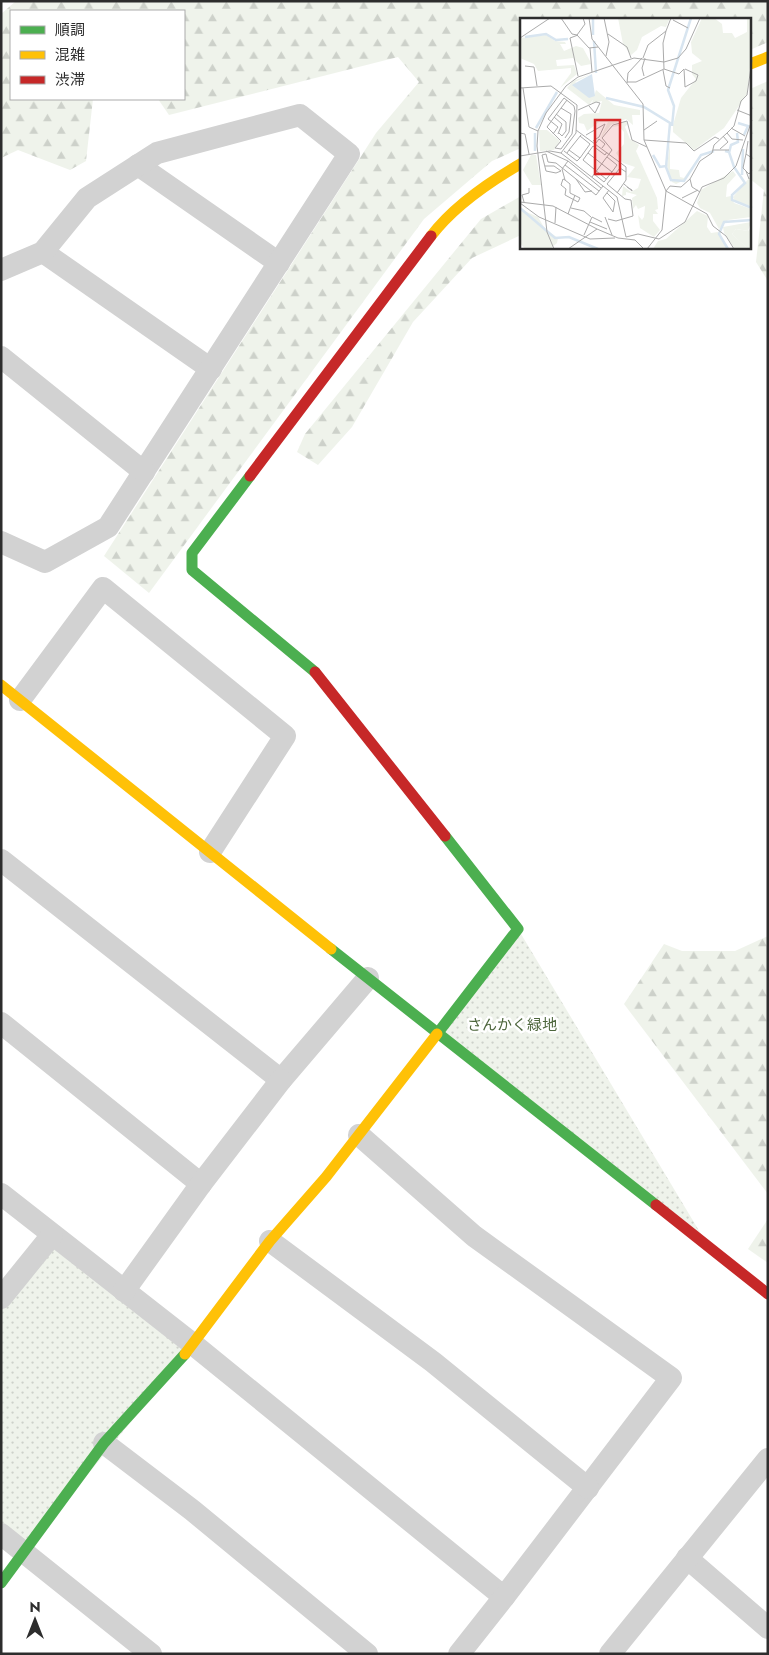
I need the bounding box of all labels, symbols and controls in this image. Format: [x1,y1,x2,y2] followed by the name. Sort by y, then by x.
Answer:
[10,10,185,100] legend
[520,18,752,249] inset map
[55,19,85,41] text: 順調
[55,44,85,66] text: 混雑
[55,69,85,91] text: 渋滞
[467,1014,557,1036] park label: さんかく緑地
[10,1595,60,1645] north arrow
[29,1597,41,1617] text: N

